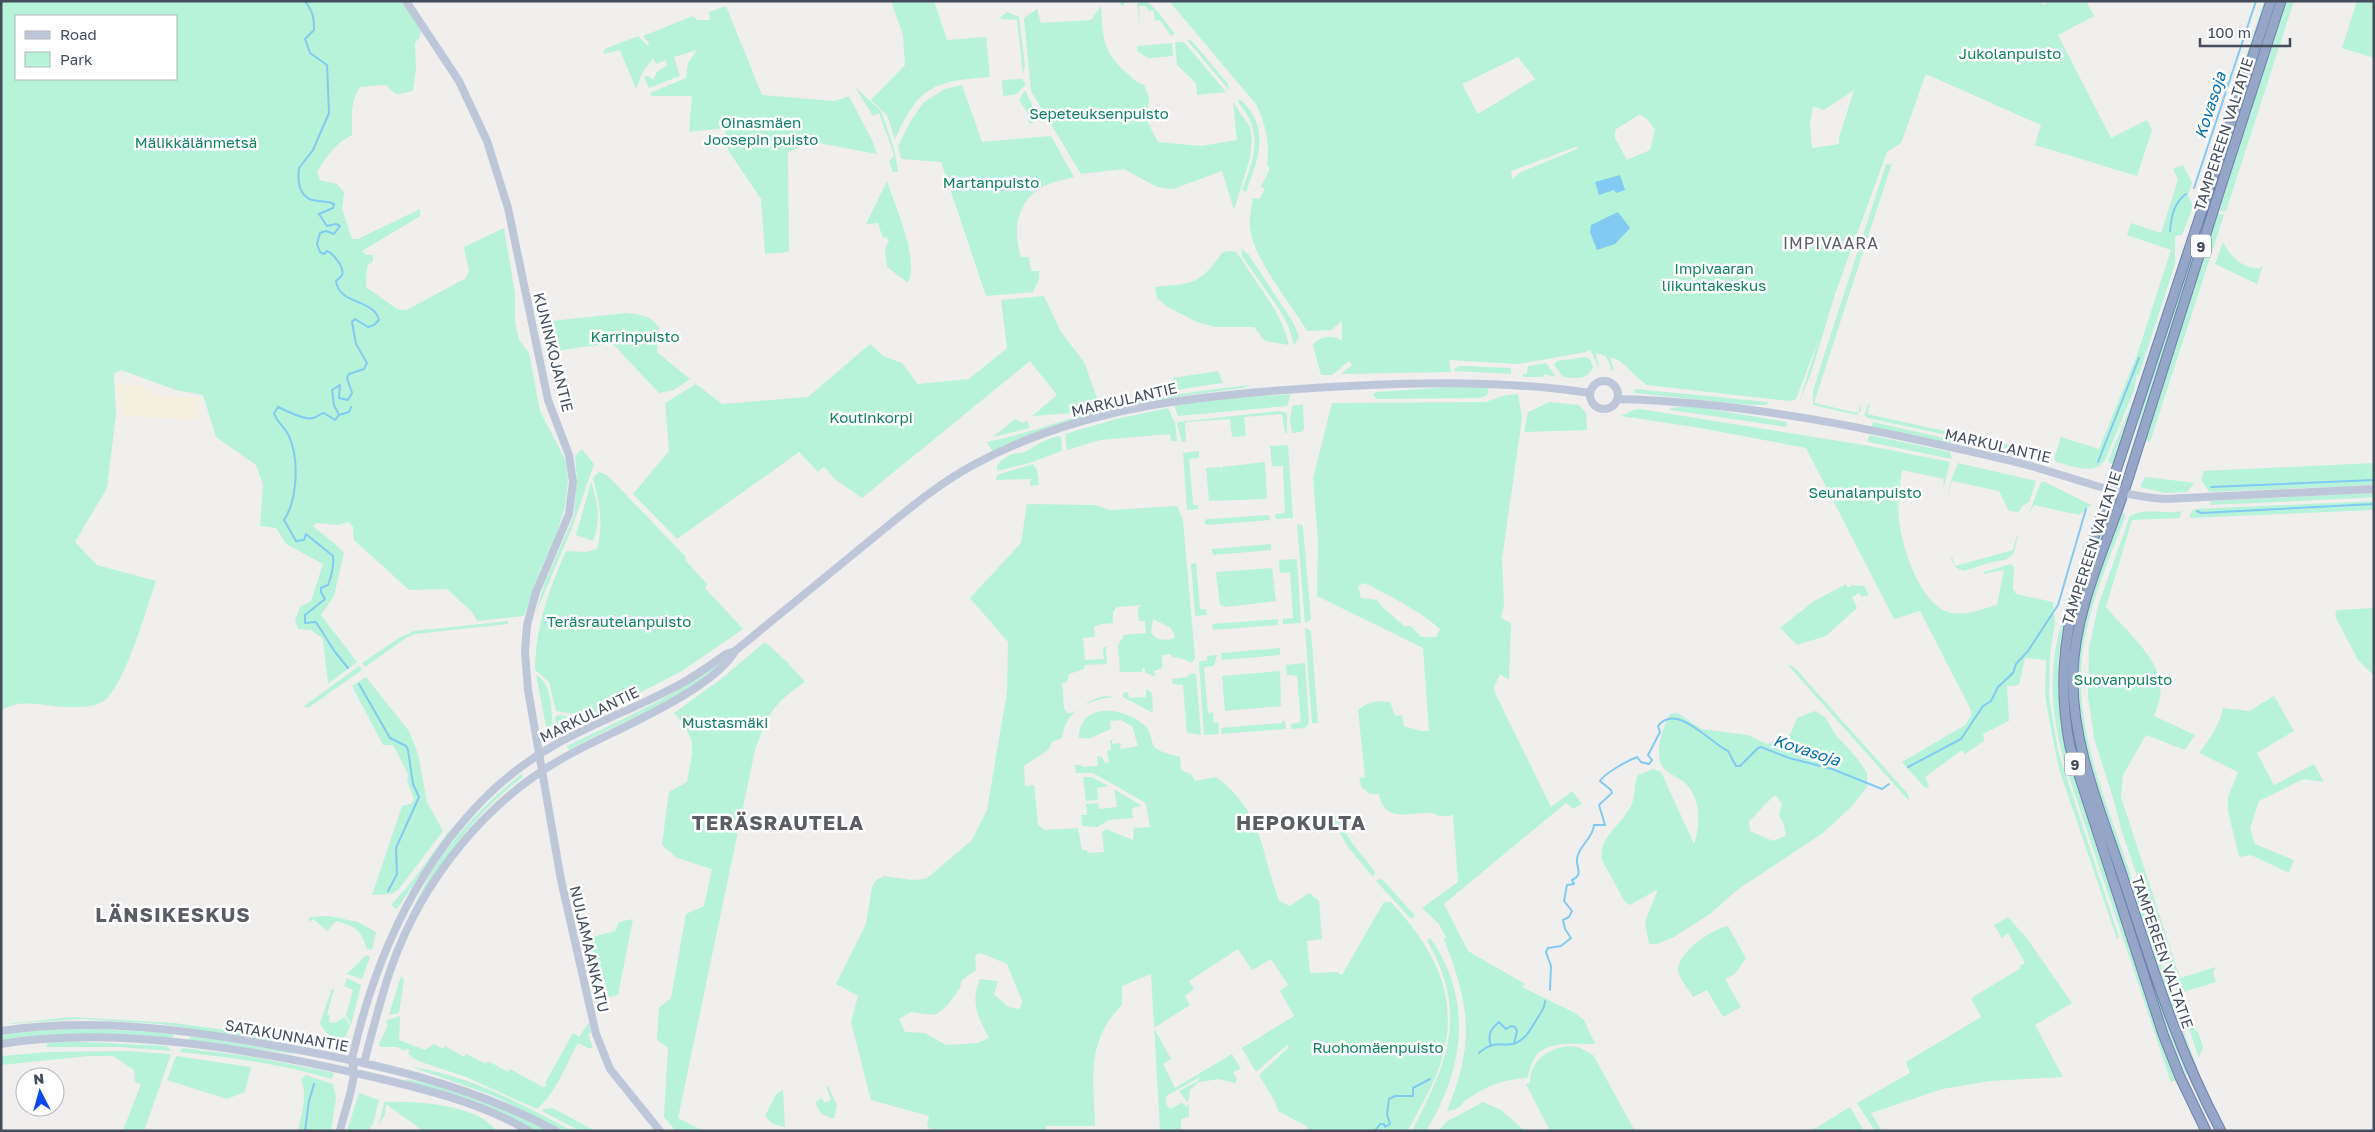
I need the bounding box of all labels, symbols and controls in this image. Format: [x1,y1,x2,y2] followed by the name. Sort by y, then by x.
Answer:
[15,15,178,80] legend
[2200,15,2290,47] scale bar
[2208,23,2251,41] text: 100 m
[60,25,97,43] text: Road
[1959,44,2061,62] park label: Jukolanpuisto
[60,50,93,68] text: Park
[2190,55,2256,213] street label: TAMPEREEN VALTATIE
[2190,68,2230,141] water label: Kovasoja
[1029,104,1169,122] park label: Sepeteuksenpuisto
[704,113,818,148] park label: Oinasmäen Joosepin puisto
[135,133,257,151] park label: Mälikkälänmetsä
[943,173,1039,191] park label: Martanpuisto
[1783,233,1879,253] district label: IMPIVAARA
[2191,235,2211,258] road number: 9
[1662,259,1766,294] park label: Impivaaran liikuntakeskus
[530,290,578,414] street label: KUNINKOJANTIE
[591,327,679,345] park label: Karrinpuisto
[1069,378,1179,420] street label: MARKULANTIE
[829,408,913,426] park label: Koutinkorpi
[1943,424,2053,466] street label: MARKULANTIE
[2058,469,2124,627] street label: TAMPEREEN VALTATIE
[1809,483,1921,501] park label: Seunalanpuisto
[547,612,691,630] park label: Teräsrautelanpuisto
[2074,670,2172,688] park label: Suovanpuisto
[536,682,642,746] street label: MARKULANTIE
[682,713,768,731] park label: Mustasmäki
[1771,730,1844,770] water label: Kovasoja
[2065,752,2085,776] road number: 9
[692,810,864,834] district label: TERÄSRAUTELA
[1236,810,1366,834] district label: HEPOKULTA
[2128,873,2198,1031] street label: TAMPEREEN VALTATIE
[567,884,613,1014] street label: NUIJAMAANKATU
[95,902,251,926] district label: LÄNSIKESKUS
[224,1015,350,1055] street label: SATAKUNNANTIE
[1312,1038,1444,1056] park label: Ruohomäenpuisto
[15,1067,65,1117] north arrow
[32,1070,45,1088] text: N

